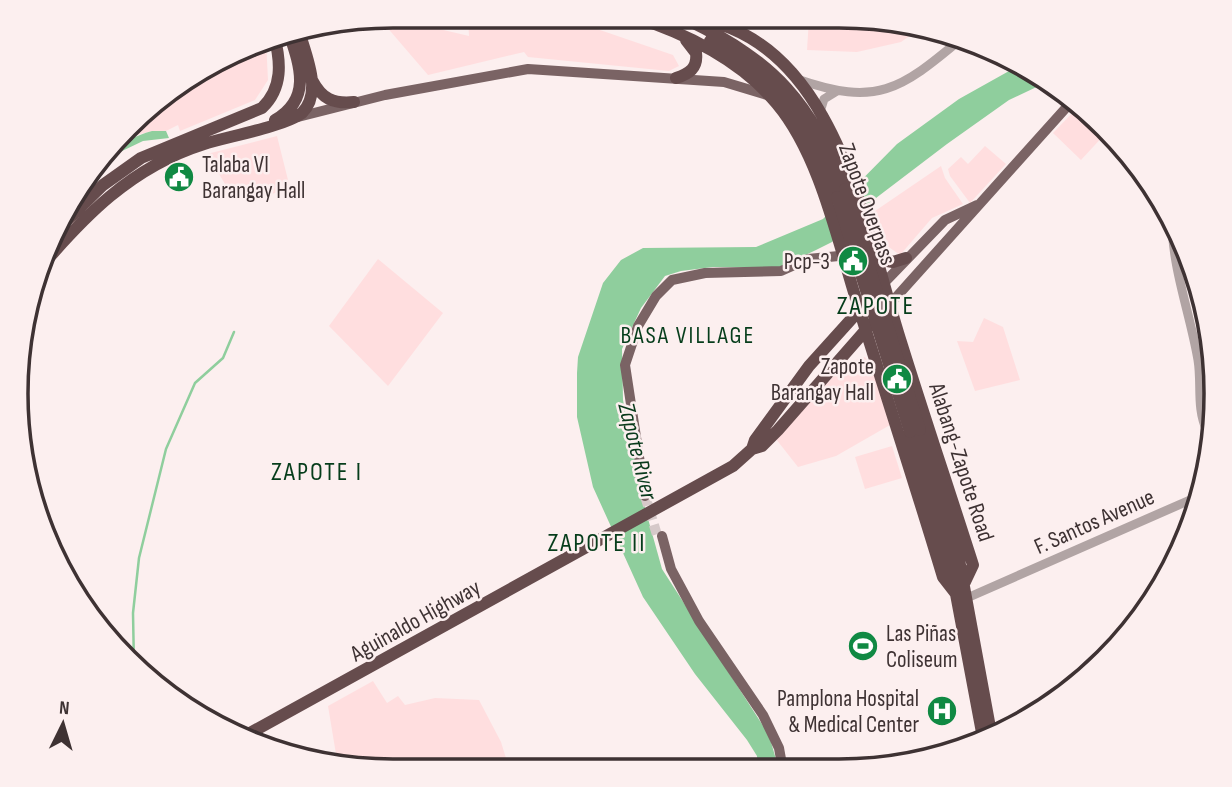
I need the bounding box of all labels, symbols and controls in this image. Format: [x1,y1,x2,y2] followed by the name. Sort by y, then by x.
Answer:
[832,140,902,269] street label: Zapote Overpass
[202,151,305,205] place label: Talaba VI Barangay Hall
[162,160,196,194] public building icon: Talaba VI Barangay Hall
[836,244,870,278] public building icon: Pcp-3
[784,248,830,276] place label: Pcp-3
[837,291,915,322] district label: ZAPOTE
[621,321,755,350] district label: BASA VILLAGE
[771,353,874,407] place label: Zapote Barangay Hall
[880,362,914,396] public building icon: Zapote Barangay Hall
[922,379,1000,545] street label: Alabang-Zapote Road
[611,399,664,504] water label: Zapote River
[271,457,363,488] district label: ZAPOTE I
[1030,483,1159,561] street label: F. Santos Avenue
[547,528,647,559] district label: ZAPOTE II
[345,574,485,669] street label: Aguinaldo Highway
[886,620,957,674] place label: Las Piñas Coliseum
[846,629,880,663] sports icon: Las Piñas Coliseum
[777,685,919,739] place label: Pamplona Hospital & Medical Center
[28,689,98,759] north arrow
[925,694,959,728] hospital icon: Pamplona Hospital & Medical Center
[58,697,70,720] text: N

